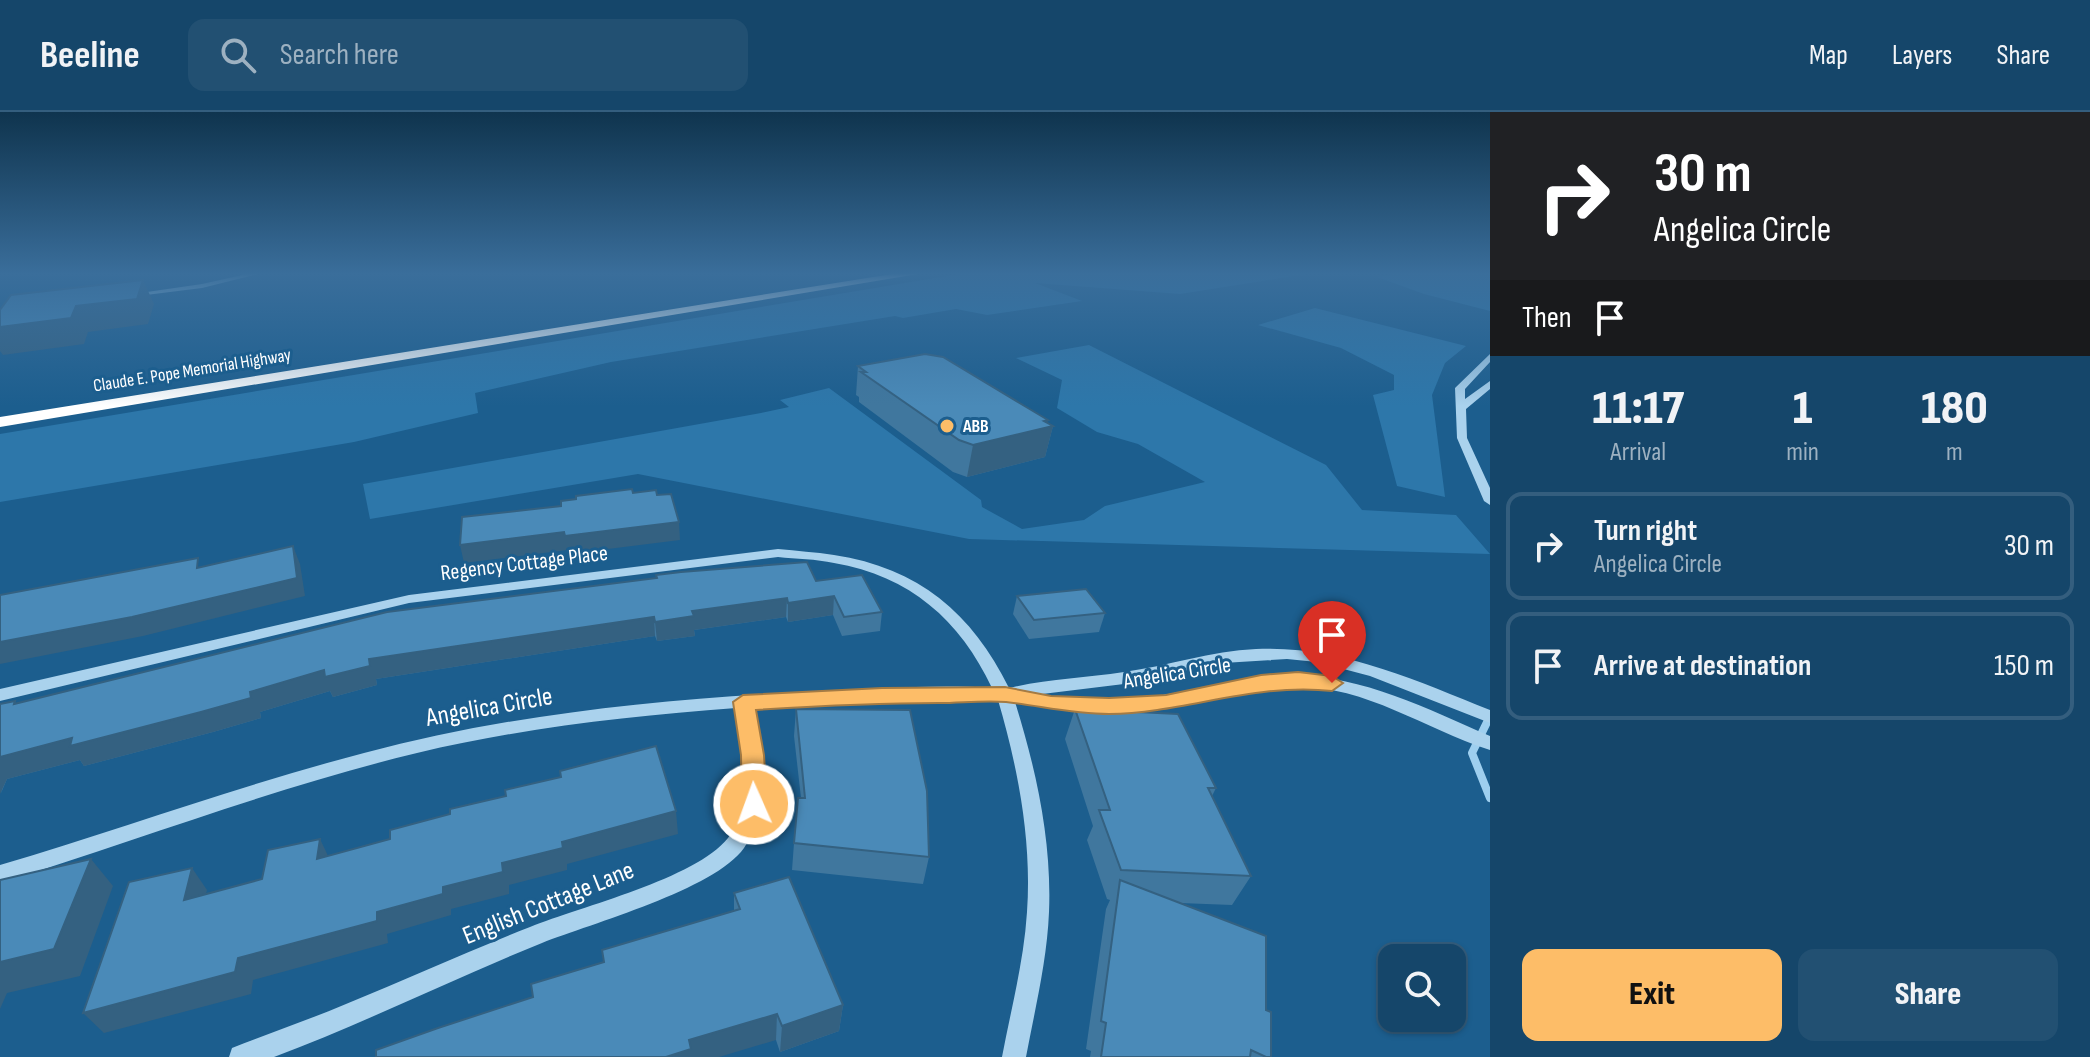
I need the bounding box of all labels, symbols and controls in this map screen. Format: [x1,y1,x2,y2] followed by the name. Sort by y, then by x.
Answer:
[188,19,748,91] search box
[40,33,140,78] text: Beeline
[216,33,260,77] icon: search
[280,37,399,73] text: Search here
[1809,39,1848,72] text: Map
[1892,39,1952,72] text: Layers
[1996,39,2050,72] text: Share
[1654,141,1752,208] text: 30 m
[1522,144,1626,248] icon: right
[1654,209,1831,252] text: Angelica Circle
[1588,296,1632,340] icon: arrive
[1522,300,1572,336] text: Then
[92,344,293,397] street label: Claude E. Pope Memorial Highway
[1592,380,1684,437] text: 11:17
[1793,380,1812,437] text: 1
[1921,380,1988,437] text: 180
[962,416,989,437] place label: ABB
[938,417,956,435] marker: ABB
[1610,437,1666,468] text: Arrival
[1786,437,1819,468] text: min
[1946,437,1963,468] text: m
[1594,513,1697,549] text: Turn right
[1526,524,1570,568] icon: right
[2004,528,2054,564] text: 30 m
[439,540,609,587] street label: Regency Cottage Place
[1594,549,1722,580] text: Angelica Circle
[1298,601,1366,683] pin
[1310,613,1354,657] icon: arrive
[1526,644,1570,688] icon: arrive
[1594,648,1811,684] text: Arrive at destination
[1994,648,2054,684] text: 150 m
[1121,652,1233,695] street label: Angelica Circle
[423,681,555,734] street label: Angelica Circle
[712,762,796,846] position arrow
[458,855,639,952] street label: English Cottage Lane
[1378,944,1466,1032] map controls
[1378,944,1466,1032] button: search
[1522,949,1782,1041] button: Exit
[1798,949,2058,1041] button: Share

